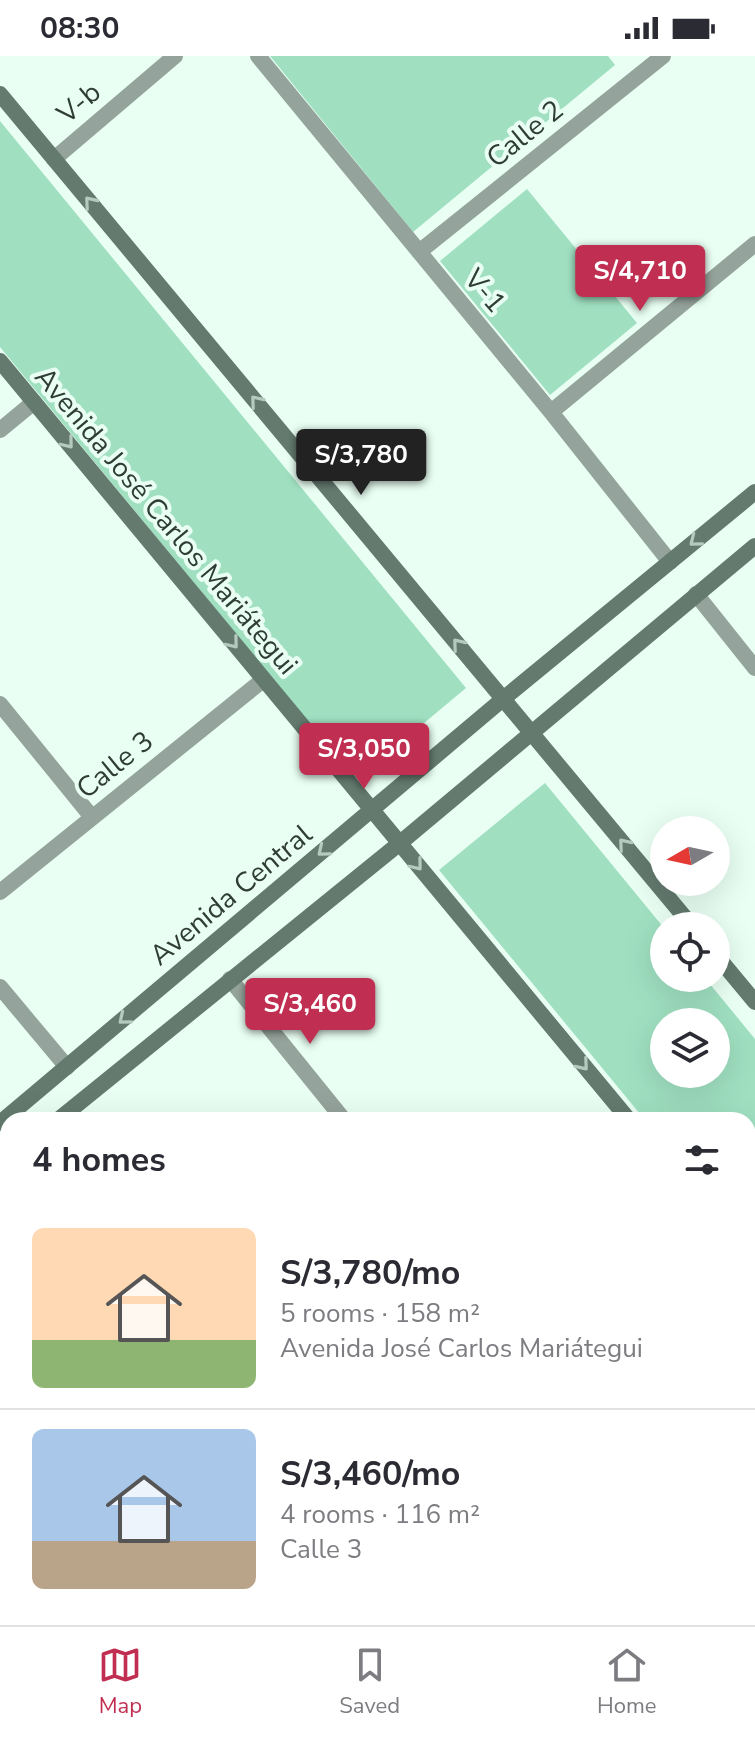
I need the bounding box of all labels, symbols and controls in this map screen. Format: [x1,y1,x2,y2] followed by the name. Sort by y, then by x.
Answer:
[40,8,119,49] text: 08:30
[48,74,109,133] street label: V-b
[479,91,571,177] street label: Calle 2
[85,196,100,211] one-way arrow
[566,245,714,313] pin: S/4,710
[593,253,687,288] text: S/4,710
[455,260,515,321] street label: V-1
[26,359,306,683] street label: Avenida José Carlos Mariátegui
[251,396,266,411] one-way arrow
[287,429,435,497] pin: S/3,780
[58,433,73,448] one-way arrow
[314,437,408,472] text: S/3,780
[689,532,704,546] one-way arrow
[223,634,238,649] one-way arrow
[453,639,468,654] one-way arrow
[69,722,161,808] street label: Calle 3
[290,723,438,791] pin: S/3,050
[317,731,411,766] text: S/3,050
[142,815,321,974] street label: Avenida Central
[650,816,730,896] north arrow
[650,816,730,1088] map controls
[619,839,634,854] one-way arrow
[318,841,332,856] one-way arrow
[408,855,422,870] one-way arrow
[650,912,730,992] button: locate
[236,978,384,1046] pin: S/3,460
[263,986,357,1021] text: S/3,460
[650,1008,730,1088] button: layers
[119,1009,133,1024] one-way arrow
[573,1056,588,1070] one-way arrow
[32,1137,166,1183] text: 4 homes
[680,1138,724,1182] icon: filters
[280,1250,460,1296] text: S/3,780/mo
[96,1260,192,1356] icon: home
[280,1296,480,1331] text: 5 rooms · 158 m²
[280,1331,643,1366] text: Avenida José Carlos Mariátegui
[280,1451,460,1497] text: S/3,460/mo
[96,1461,192,1557] icon: home
[280,1497,480,1532] text: 4 rooms · 116 m²
[280,1532,362,1567] text: Calle 3
[98,1643,142,1721] tab: Map
[339,1643,400,1721] tab: Saved
[597,1643,657,1721] tab: Home

